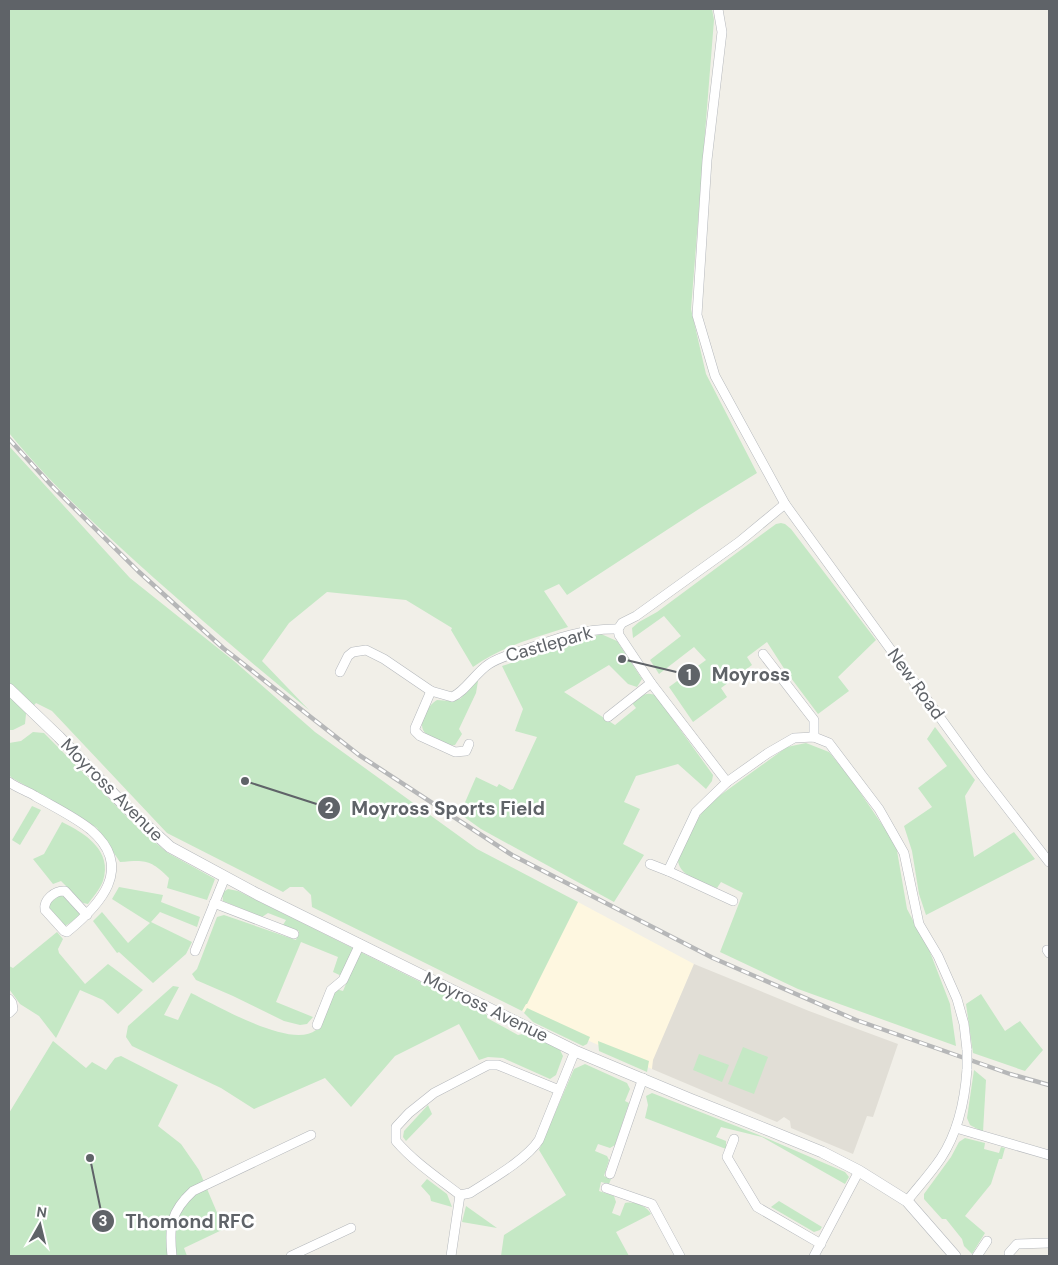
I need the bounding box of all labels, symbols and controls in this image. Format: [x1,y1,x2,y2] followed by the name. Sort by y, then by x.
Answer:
[503,620,595,668] street label: Castlepark
[882,643,950,725] street label: New Road
[677,658,800,692] callout: Moyross
[712,662,790,687] text: Moyross
[686,665,692,685] text: 1
[55,733,169,847] street label: Moyross Avenue
[316,791,555,825] callout: Moyross Sports Field
[351,796,545,821] text: Moyross Sports Field
[325,798,334,818] text: 2
[420,966,552,1048] street label: Moyross Avenue
[15,1200,65,1250] north arrow
[35,1203,48,1222] text: N
[90,1204,265,1238] callout: Thomond RFC
[125,1209,255,1234] text: Thomond RFC
[98,1211,108,1231] text: 3

